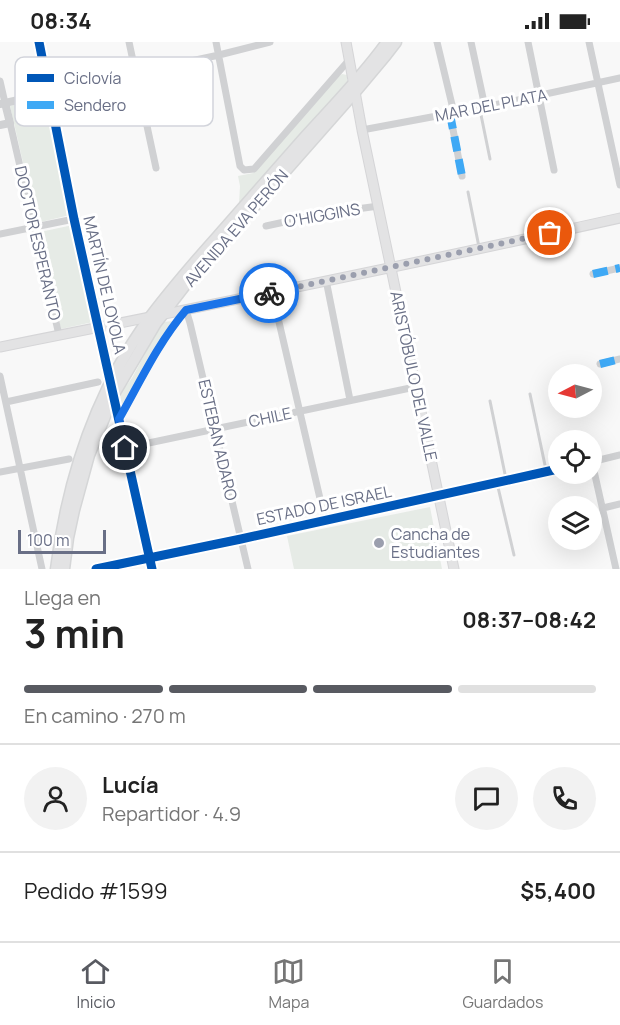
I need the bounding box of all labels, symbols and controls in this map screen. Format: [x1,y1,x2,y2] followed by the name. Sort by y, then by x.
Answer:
[30,6,92,36] text: 08:34
[15,57,213,126] legend
[64,67,121,89] text: Ciclovía
[433,83,549,127] street label: MAR DEL PLATA
[64,94,126,116] text: Sendero
[10,164,67,323] street label: DOCTOR ESPERANTO
[179,165,293,291] street label: AVENIDA EVA PERÓN
[282,197,362,233] street label: O'HIGGINS
[524,207,575,258] pin
[78,214,132,356] street label: MARTÍN DE LOYOLA
[533,216,566,249] icon: bag
[239,263,299,323] courier
[253,277,286,310] icon: bike
[385,289,443,463] street label: ARISTÓBULO DEL VALLE
[548,364,602,418] north arrow
[548,364,602,550] map controls
[193,377,243,503] street label: ESTEBAN ADARO
[246,402,294,432] street label: CHILE
[99,422,150,473] pin
[548,430,602,484] button: locate
[108,431,141,464] icon: home
[254,480,394,530] street label: ESTADO DE ISRAEL
[548,496,602,550] button: layers
[391,523,480,563] place label: Cancha de Estudiantes
[18,527,106,555] scale bar
[27,529,70,551] text: 100 m
[372,536,386,550] marker: Cancha de Estudiantes
[24,584,101,611] text: Llega en
[462,605,596,635] text: 08:37–08:42
[24,606,125,660] text: 3 min
[24,702,186,729] text: En camino · 270 m
[24,767,87,830] button: person
[455,767,518,830] button: chat
[533,767,596,830] button: phone
[102,770,159,800] text: Lucía
[102,800,241,827] text: Repartidor · 4.9
[24,876,168,906] text: Pedido #1599
[520,876,596,906] text: $5,400
[77,955,115,1013] tab: Inicio
[269,955,309,1013] tab: Mapa
[462,955,543,1013] tab: Guardados

